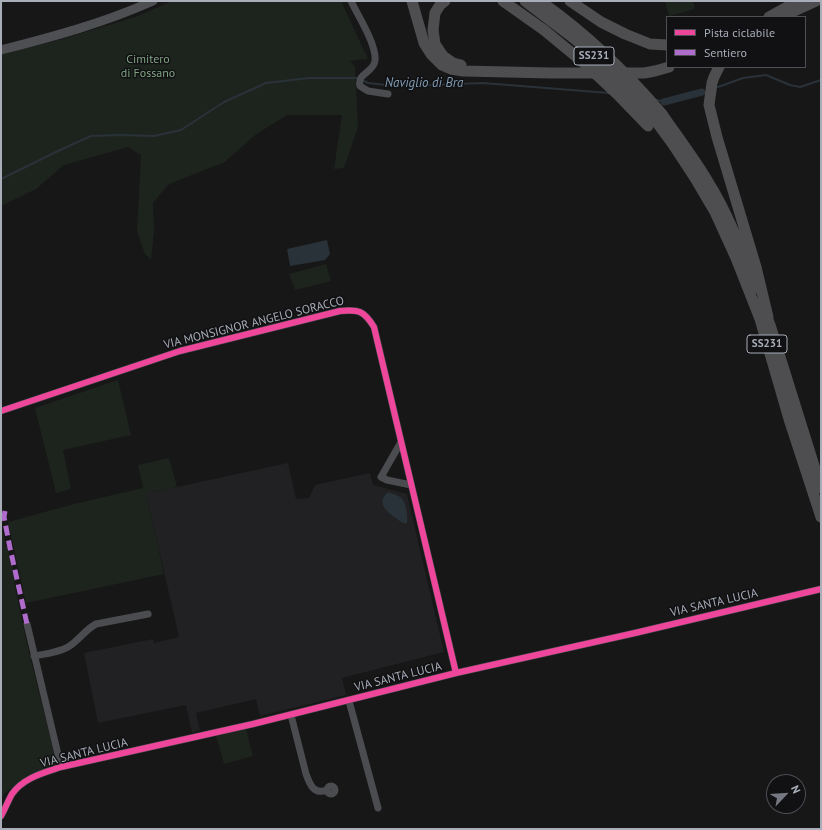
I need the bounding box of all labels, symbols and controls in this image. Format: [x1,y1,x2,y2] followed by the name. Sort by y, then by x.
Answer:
[666,16,806,68] legend
[704,25,775,40] text: Pista ciclabile
[704,45,747,60] text: Sentiero
[574,47,614,65] road number: SS231
[121,53,175,81] park label: Cimitero di Fossano
[385,75,463,91] water label: Naviglio di Bra
[162,294,346,352] street label: VIA MONSIGNOR ANGELO SORACCO
[747,335,787,353] road number: SS231
[669,586,759,620] street label: VIA SANTA LUCIA
[353,659,443,695] street label: VIA SANTA LUCIA
[39,735,129,771] street label: VIA SANTA LUCIA
[766,774,806,814] north arrow
[788,783,804,796] text: N

